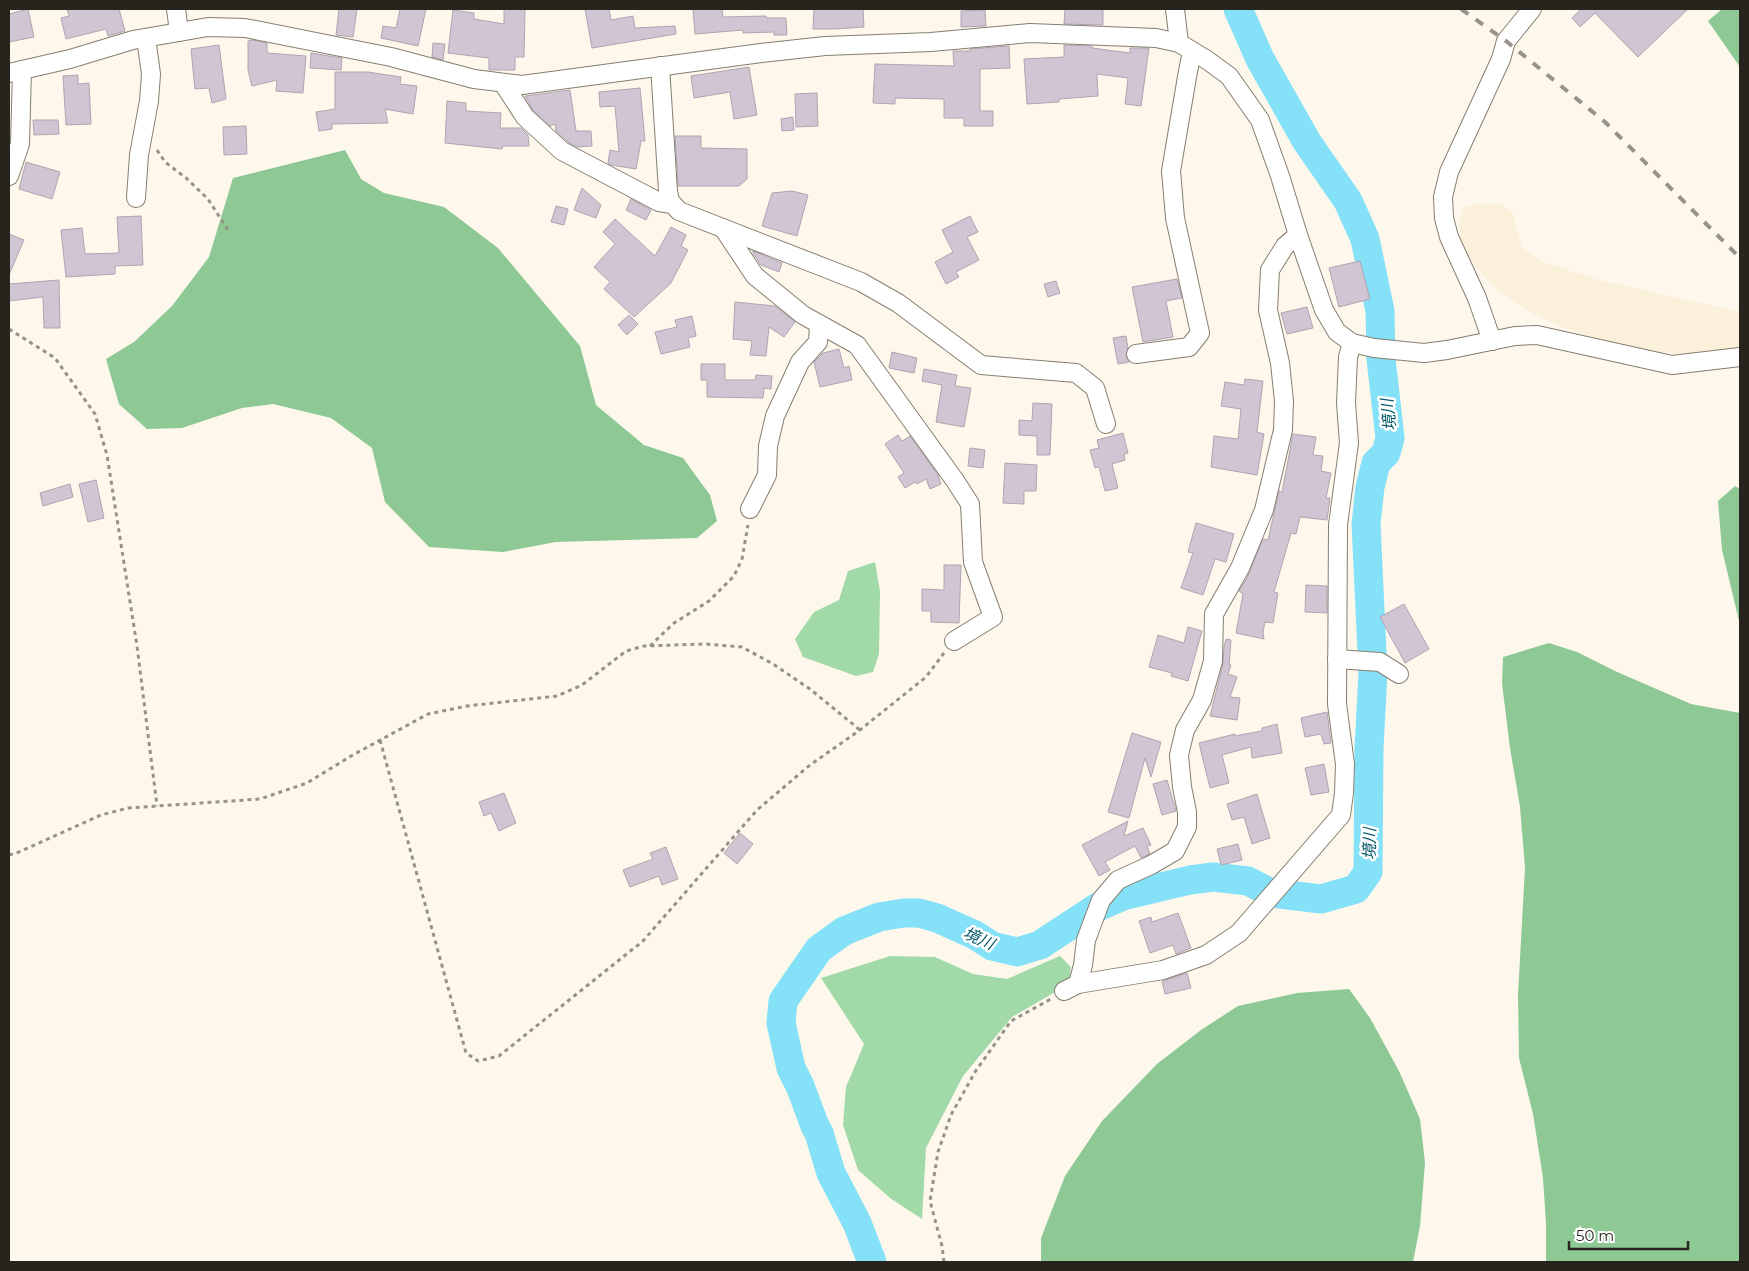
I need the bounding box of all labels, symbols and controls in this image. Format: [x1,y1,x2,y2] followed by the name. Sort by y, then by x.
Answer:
[1377,396,1400,432] water label: 境川
[1360,826,1379,860] water label: 境川
[960,923,999,954] water label: 境川
[1569,1218,1688,1250] scale bar
[1576,1226,1614,1245] text: 50 m

